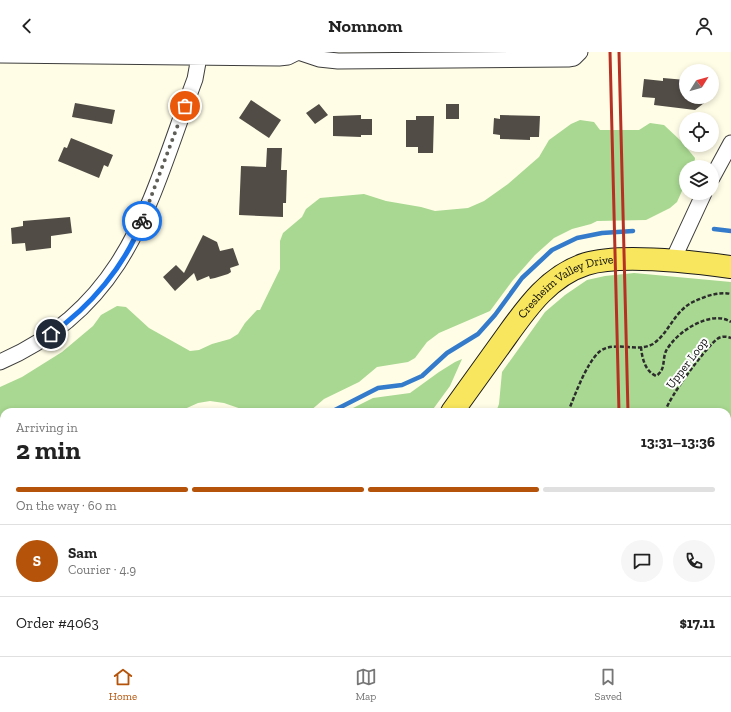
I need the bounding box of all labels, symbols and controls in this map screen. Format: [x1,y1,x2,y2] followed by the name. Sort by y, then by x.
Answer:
[16,15,38,37] icon: back
[328,15,403,37] text: Nomnom
[693,15,715,37] icon: person
[679,64,719,104] north arrow
[679,64,719,200] map controls
[168,89,202,123] pin
[174,95,196,117] icon: bag
[679,112,719,152] button: locate
[679,160,719,200] button: layers
[122,201,162,241] courier
[131,210,153,232] icon: bike
[515,252,614,321] street label: Cresheim Valley Drive
[34,317,68,351] pin
[40,323,62,345] icon: home
[663,334,711,391] street label: Upper Loop
[16,420,78,435] text: Arriving in
[641,433,715,451] text: 13:31–13:36
[16,434,81,466] text: 2 min
[16,498,116,513] text: On the way · 60 m
[621,540,663,582] button: chat
[673,540,715,582] button: phone
[68,544,97,562] text: Sam
[33,552,41,570] text: S
[68,562,136,577] text: Courier · 4.9
[16,614,99,632] text: Order #4063
[679,614,715,632] text: $17.11
[109,666,137,703] tab: Home
[355,666,377,703] tab: Map
[595,666,622,703] tab: Saved

